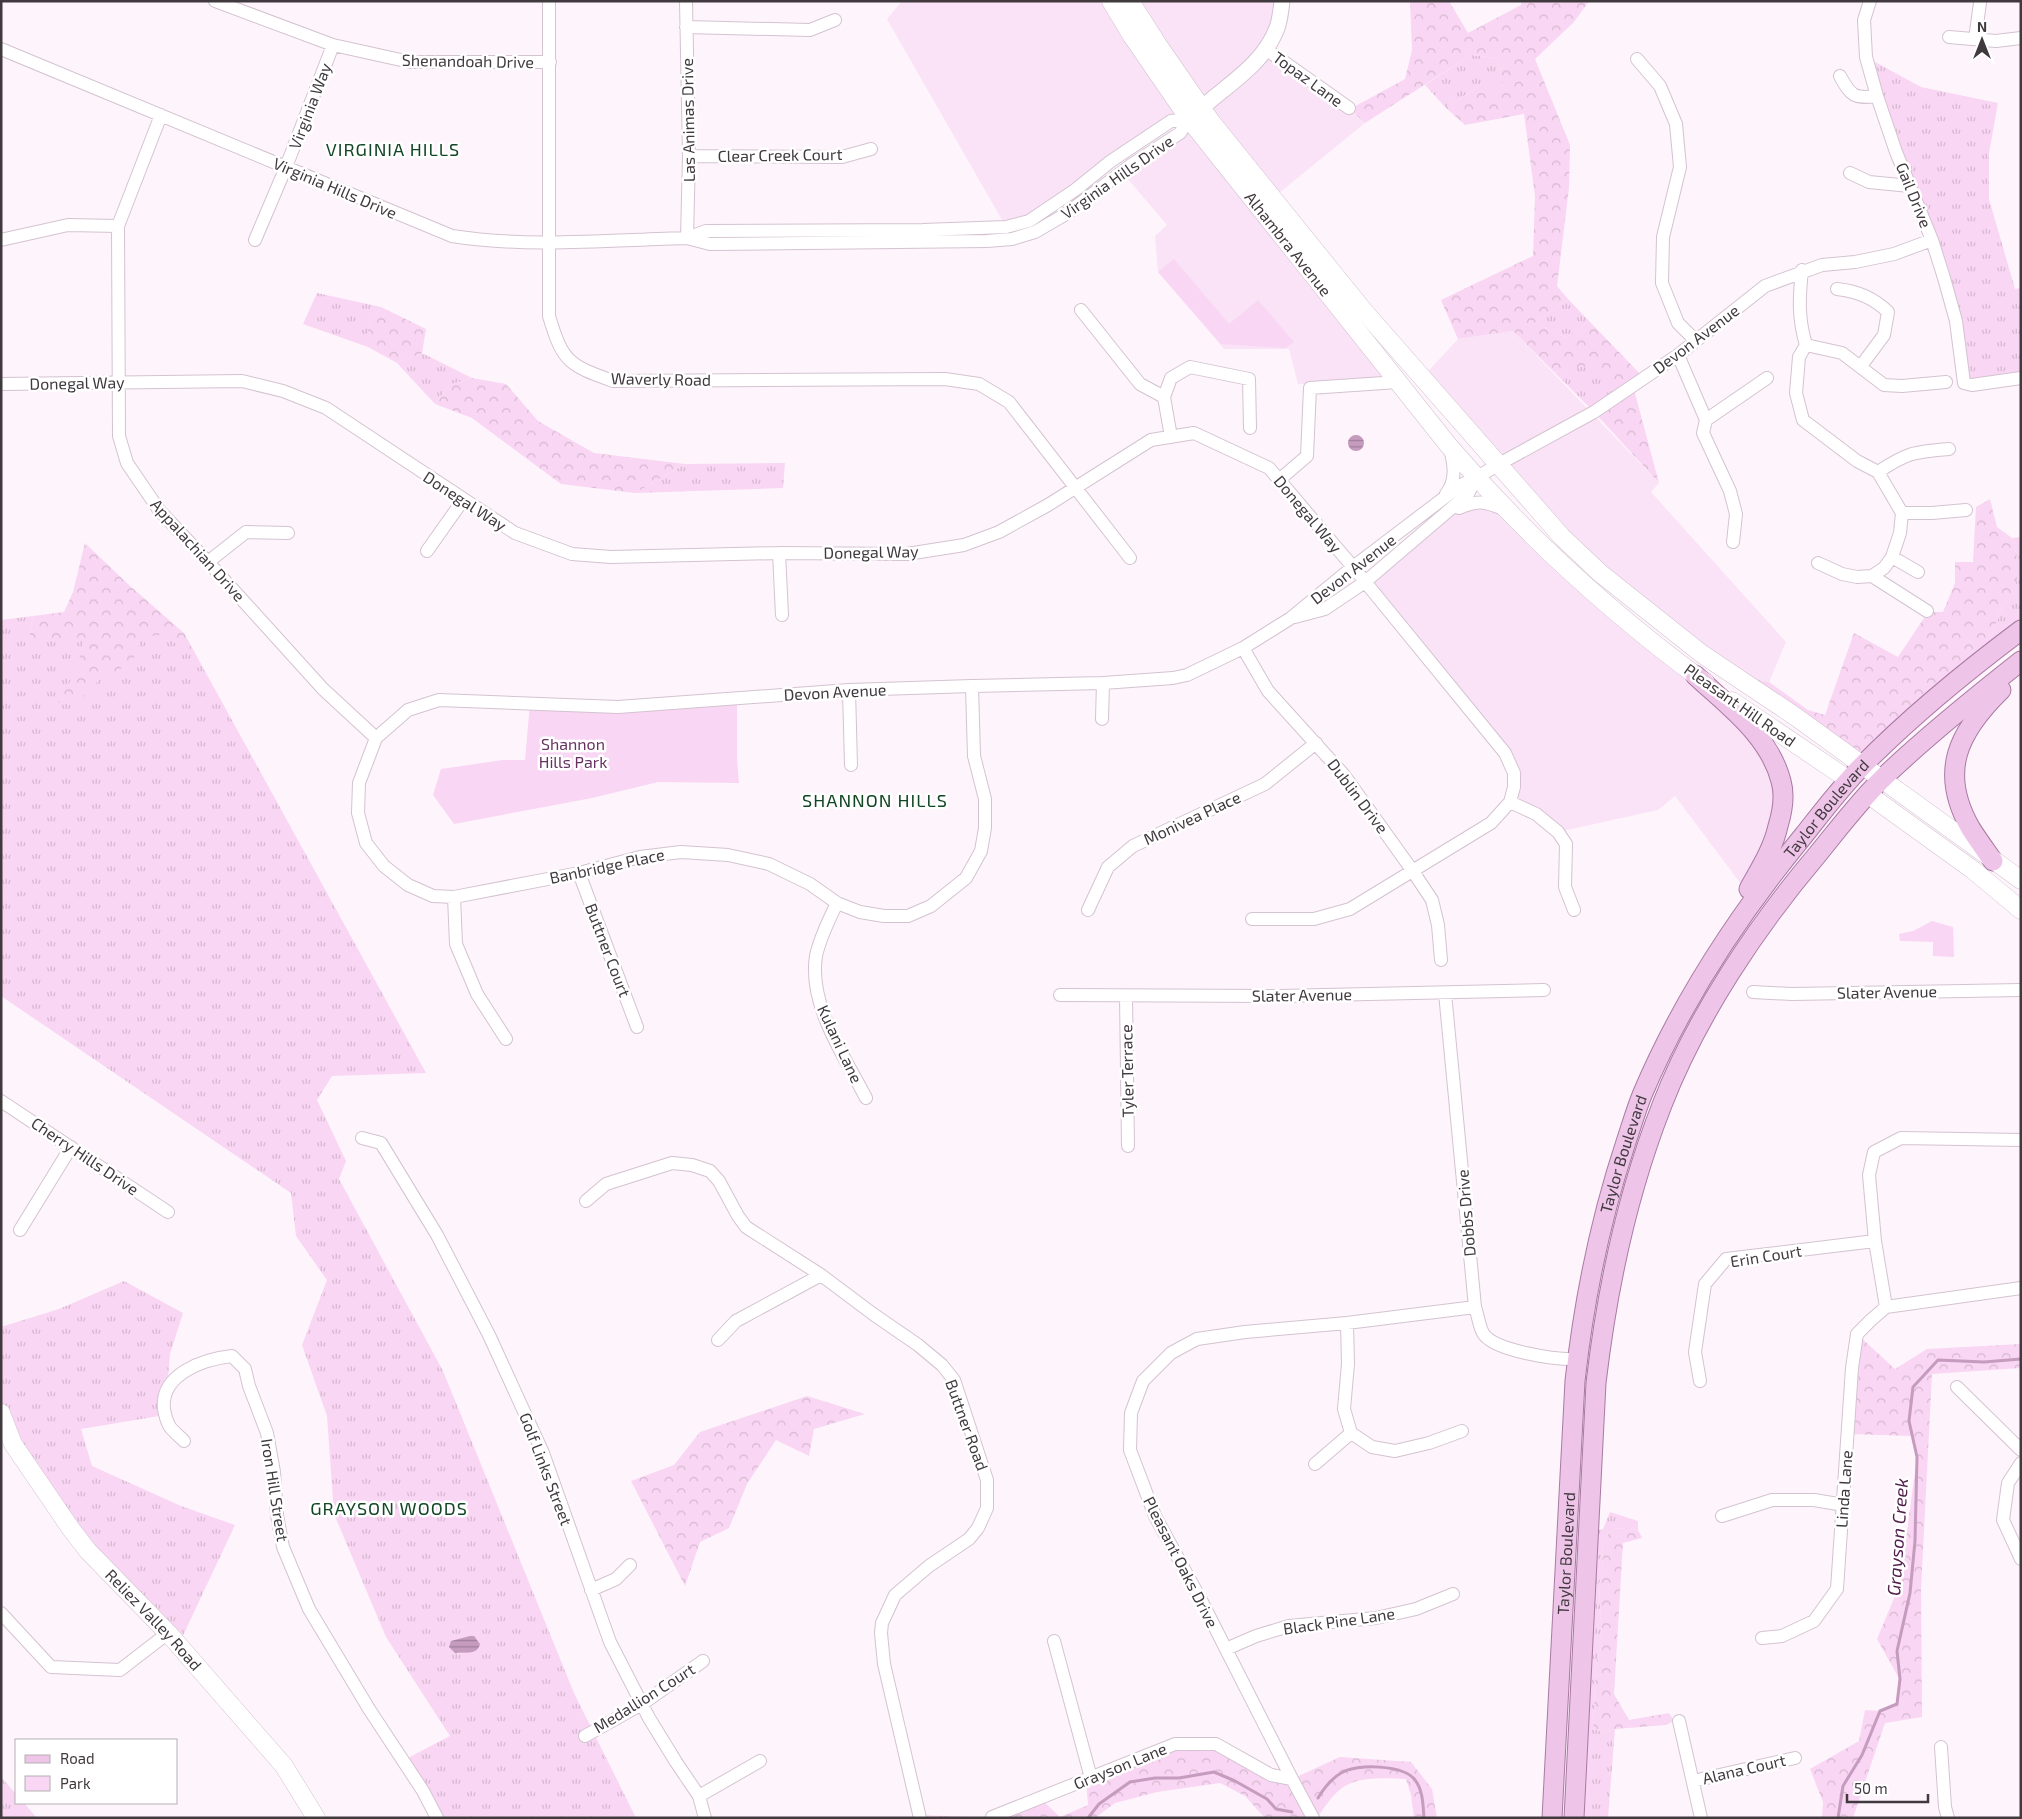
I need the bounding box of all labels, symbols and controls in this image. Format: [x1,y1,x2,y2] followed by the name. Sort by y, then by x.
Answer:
[1957,15,2007,65] north arrow
[1977,18,1987,35] text: N
[1270,47,1347,110] street label: Topaz Lane
[402,50,534,71] street label: Shenandoah Drive
[677,58,698,182] street label: Las Animas Drive
[284,60,335,152] street label: Virginia Way
[1057,131,1176,222] street label: Virginia Hills Drive
[326,138,460,160] district label: VIRGINIA HILLS
[717,144,843,165] street label: Clear Creek Court
[271,153,400,222] street label: Virginia Hills Drive
[1893,159,1936,230] street label: Gail Drive
[1241,188,1336,300] street label: Alhambra Avenue
[1649,300,1742,377] street label: Devon Avenue
[611,368,711,389] street label: Waverly Road
[29,372,125,393] street label: Donegal Way
[420,467,511,535] street label: Donegal Way
[1271,471,1347,557] street label: Donegal Way
[147,494,249,605] street label: Appalachian Drive
[1306,529,1399,608] street label: Devon Avenue
[823,541,919,562] street label: Donegal Way
[1681,659,1800,750] street label: Pleasant Hill Road
[783,679,887,704] street label: Devon Avenue
[539,734,607,771] park label: Shannon Hills Park
[1324,755,1393,837] street label: Dublin Drive
[1779,755,1872,861] street label: Taylor Boulevard
[1140,787,1243,848] street label: Monivea Place
[802,789,948,811] district label: SHANNON HILLS
[548,844,666,887] street label: Banbridge Place
[582,900,635,999] street label: Buttner Court
[1837,981,1937,1002] street label: Slater Avenue
[1252,984,1352,1005] street label: Slater Avenue
[814,1002,867,1086] street label: Kulani Lane
[1116,1024,1137,1118] street label: Tyler Terrace
[1596,1092,1650,1215] street label: Taylor Boulevard
[28,1113,143,1199] street label: Cherry Hills Drive
[1452,1169,1479,1258] street label: Dobbs Drive
[1729,1240,1803,1271] street label: Erin Court
[942,1377,993,1473] street label: Buttner Road
[516,1410,577,1528] street label: Golf Links Street
[258,1437,293,1543] street label: Iron Hill Street
[1831,1449,1856,1528] street label: Linda Lane
[1882,1477,1912,1596] water label: Grayson Creek
[1553,1492,1578,1615] street label: Taylor Boulevard
[1140,1493,1223,1631] street label: Pleasant Oaks Drive
[310,1497,468,1519] district label: GRAYSON WOODS
[102,1565,206,1674] street label: Reliez Valley Road
[1282,1603,1396,1638] street label: Black Pine Lane
[590,1659,698,1736] street label: Medallion Court
[1070,1738,1169,1793] street label: Grayson Lane
[15,1739,178,1804] legend
[60,1749,95,1767] text: Road
[1700,1750,1787,1787] street label: Alana Court
[1847,1772,1928,1804] scale bar
[60,1774,91,1792] text: Park
[1854,1779,1888,1797] text: 50 m

